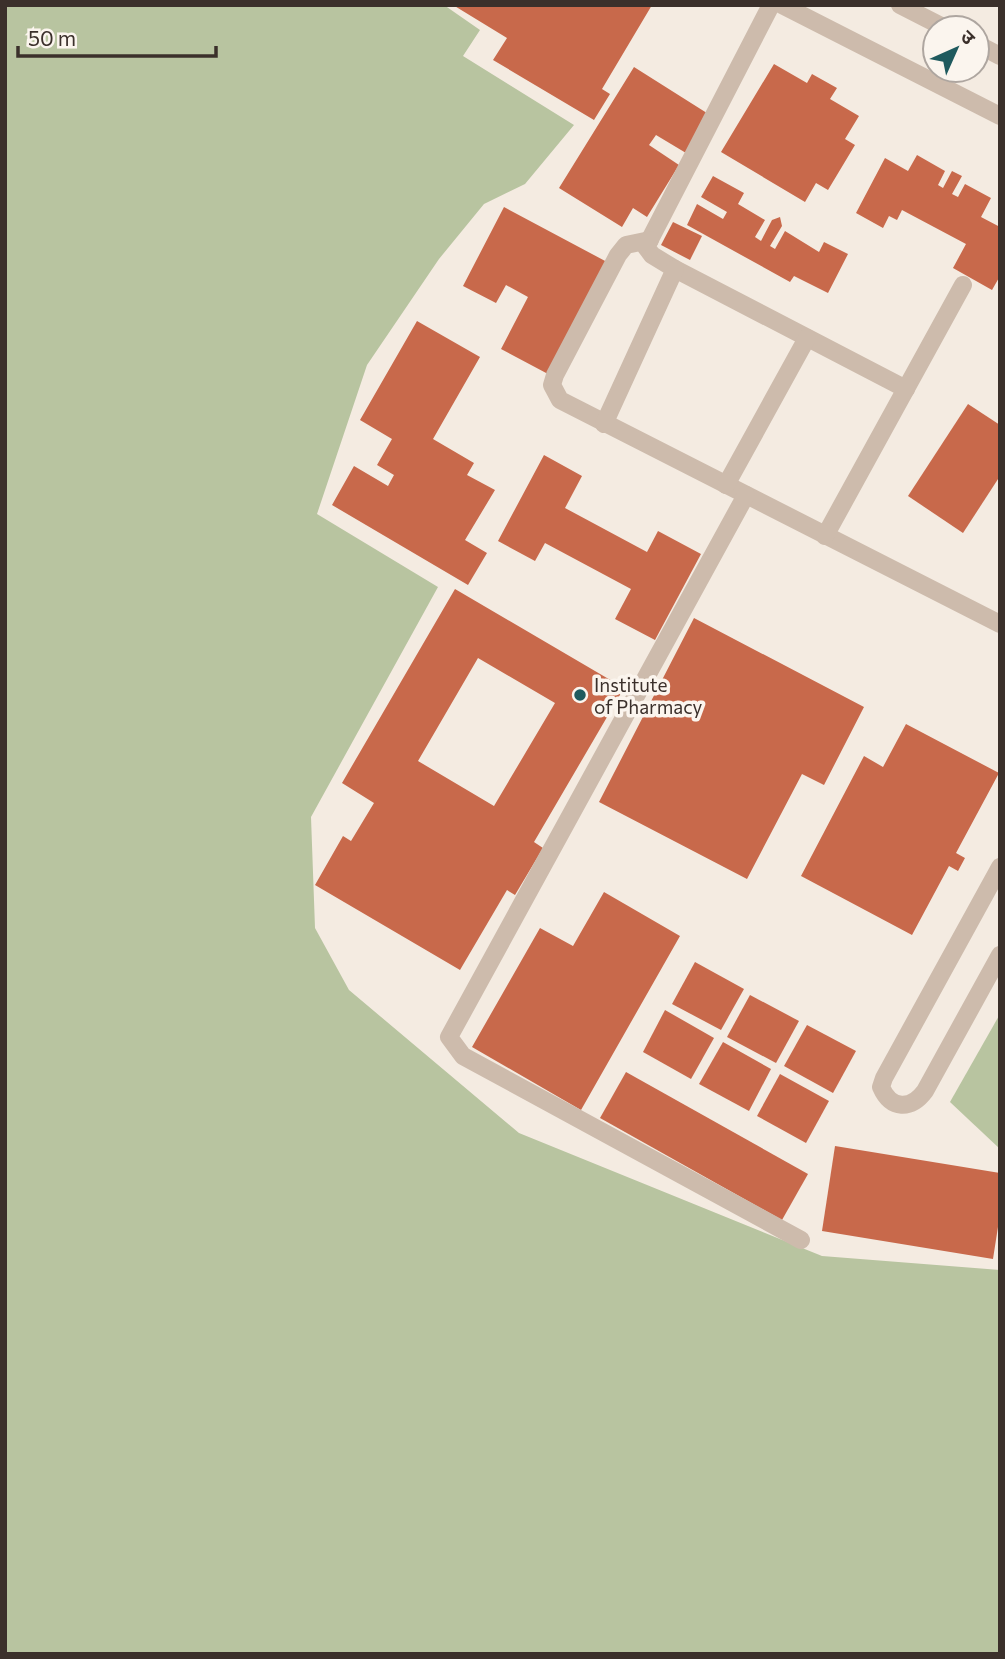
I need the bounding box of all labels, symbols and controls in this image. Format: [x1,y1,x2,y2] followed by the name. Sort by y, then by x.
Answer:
[18,14,215,58] scale bar
[921,14,991,84] north arrow
[28,25,76,50] text: 50 m
[956,25,981,49] text: उ
[594,673,703,718] place label: Institute of Pharmacy
[572,687,588,703] marker: Institute of Pharmacy

